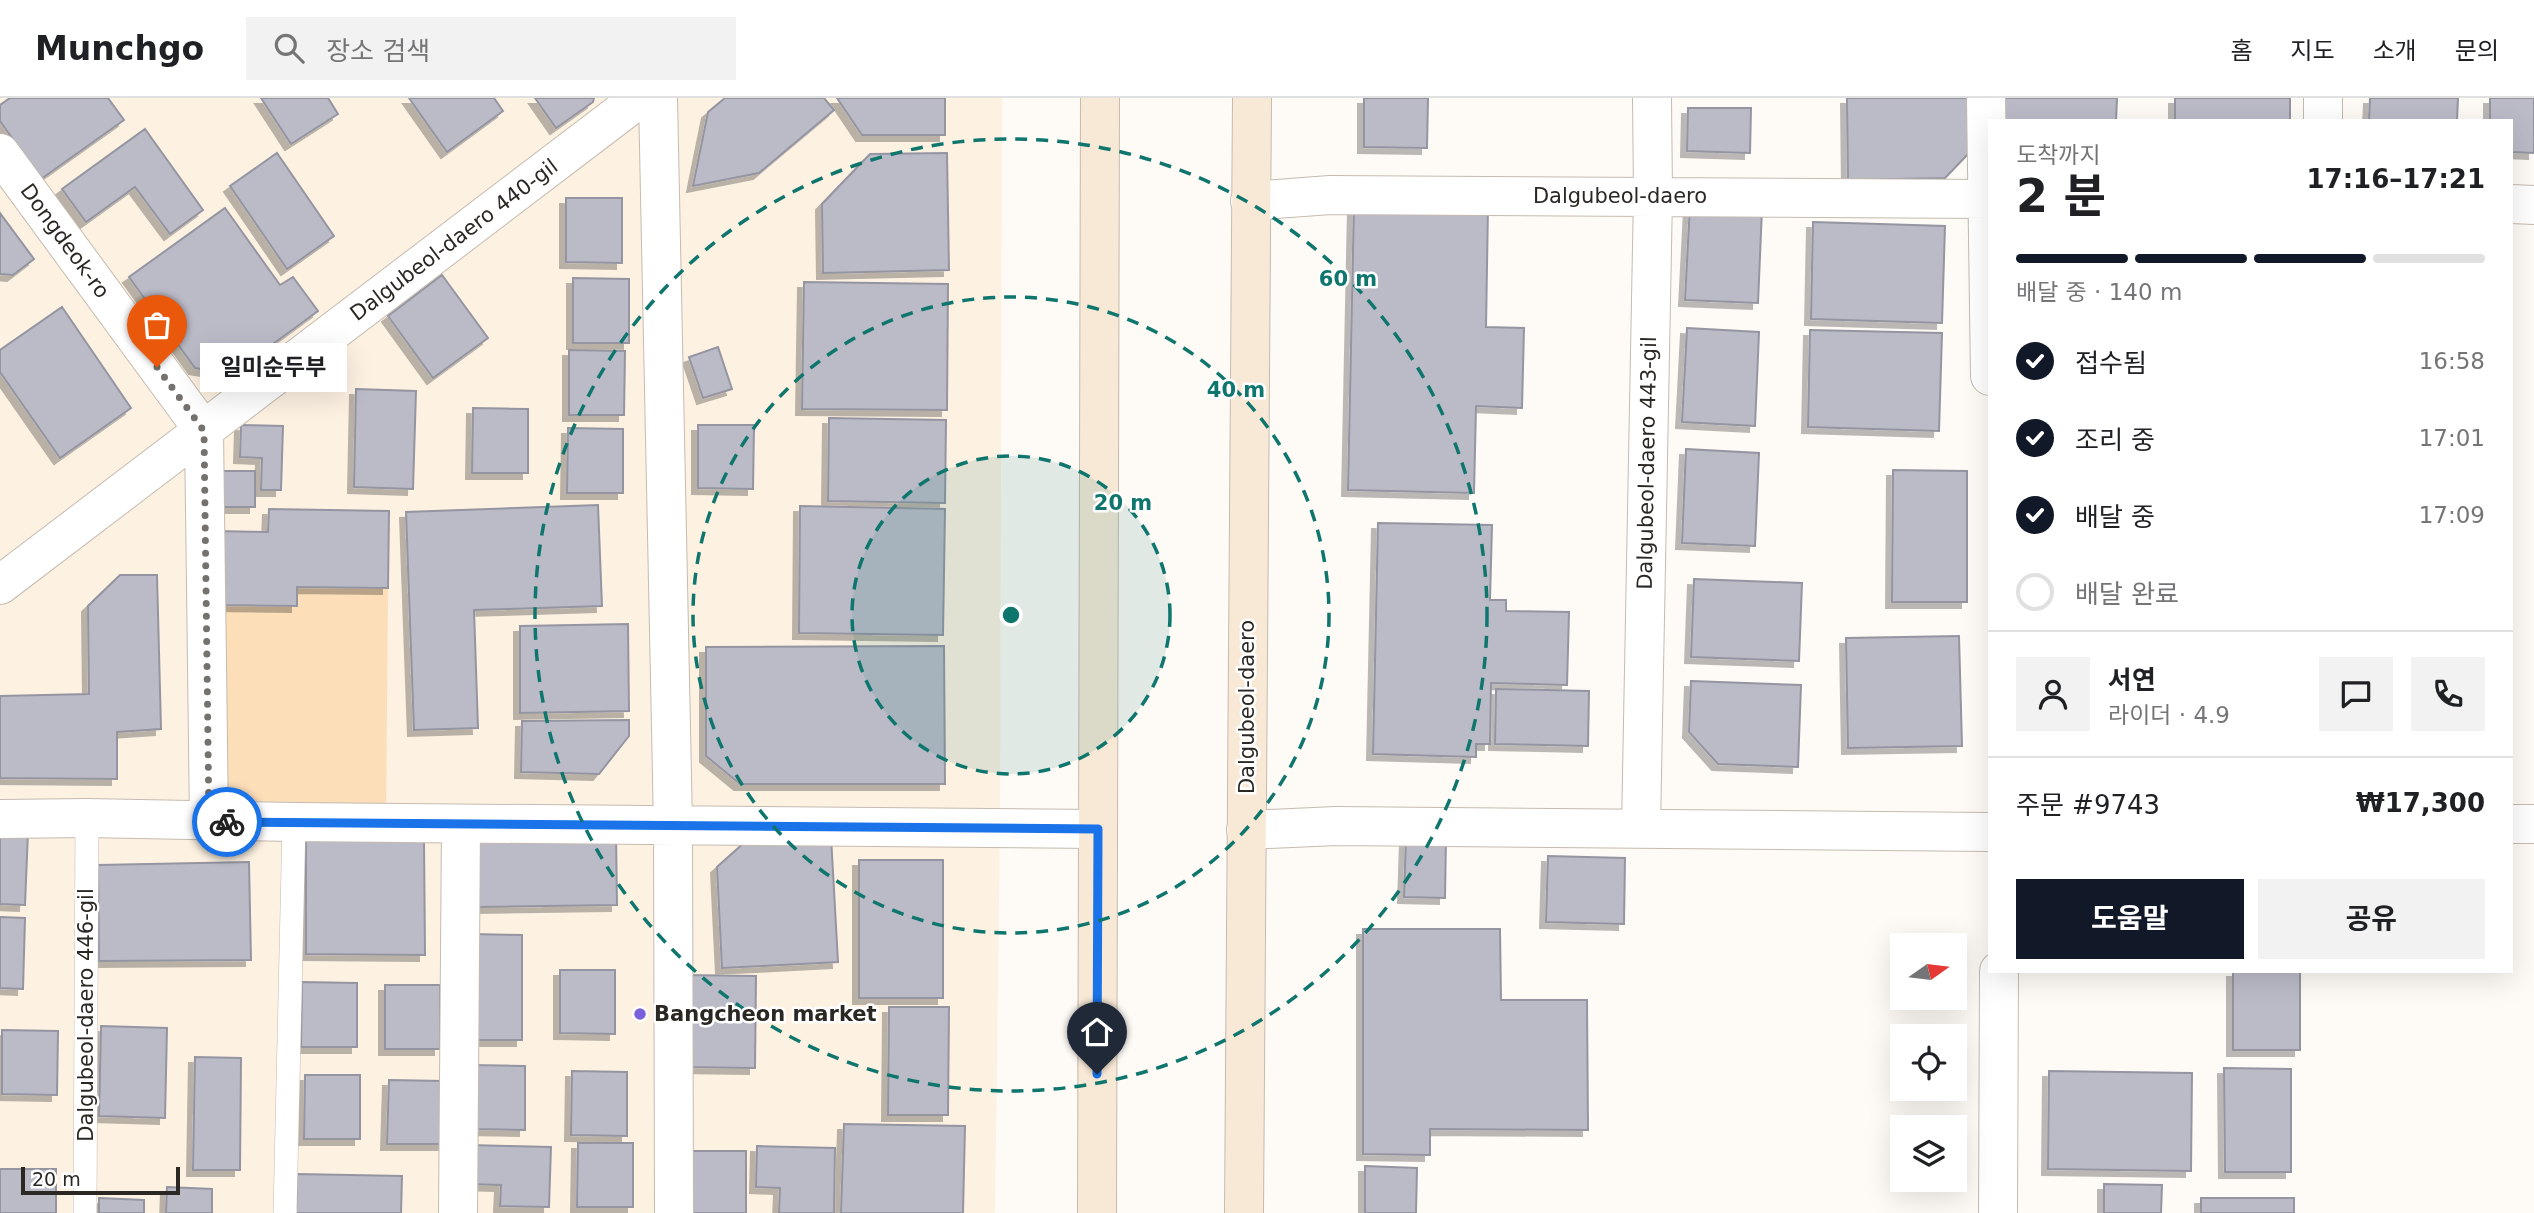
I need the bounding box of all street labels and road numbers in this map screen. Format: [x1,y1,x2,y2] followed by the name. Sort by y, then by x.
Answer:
[346,154,562,326] street label: Dalgubeol-daero 440-gil
[15,179,115,303] street label: Dongdeok-ro
[1533,184,1707,208] street label: Dalgubeol-daero
[1633,336,1661,590] street label: Dalgubeol-daero 443-gil
[1235,620,1259,794] street label: Dalgubeol-daero
[74,888,98,1142] street label: Dalgubeol-daero 446-gil

